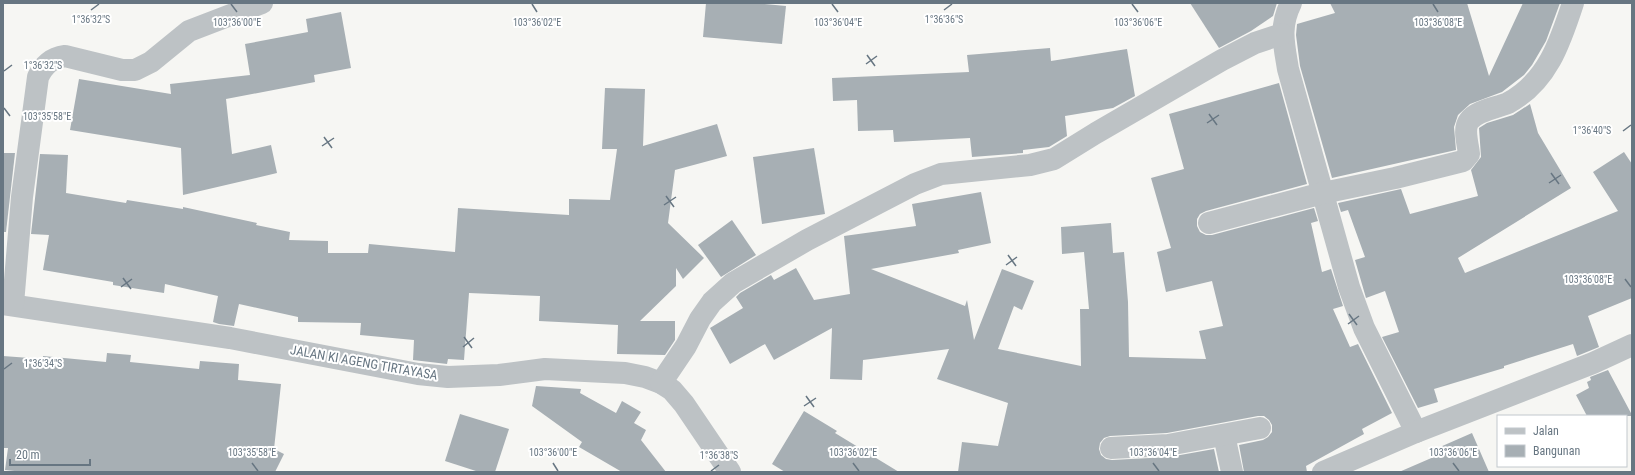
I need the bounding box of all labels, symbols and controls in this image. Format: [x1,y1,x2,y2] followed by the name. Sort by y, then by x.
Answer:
[72,14,110,25] text: 1°36'32"S
[925,14,963,25] text: 1°36'36"S
[213,17,261,28] text: 103°36'00"E
[513,17,561,28] text: 103°36'02"E
[814,17,862,28] text: 103°36'04"E
[1114,17,1162,28] text: 103°36'06"E
[1414,17,1462,28] text: 103°36'08"E
[24,60,62,71] text: 1°36'32"S
[23,111,71,122] text: 103°35'58"E
[1573,125,1611,136] text: 1°36'40"S
[1564,274,1612,285] text: 103°36'08"E
[289,342,439,383] street label: JALAN KI AGENG TIRTAYASA
[24,358,62,369] text: 1°36'34"S
[1497,415,1627,467] legend
[1533,424,1559,438] text: Jalan
[10,441,90,467] scale bar
[1533,444,1580,458] text: Bangunan
[228,447,276,458] text: 103°35'58"E
[529,447,577,458] text: 103°36'00"E
[829,447,877,458] text: 103°36'02"E
[1129,447,1177,458] text: 103°36'04"E
[1429,447,1477,458] text: 103°36'06"E
[16,448,40,462] text: 20 m
[700,450,738,461] text: 1°36'38"S

